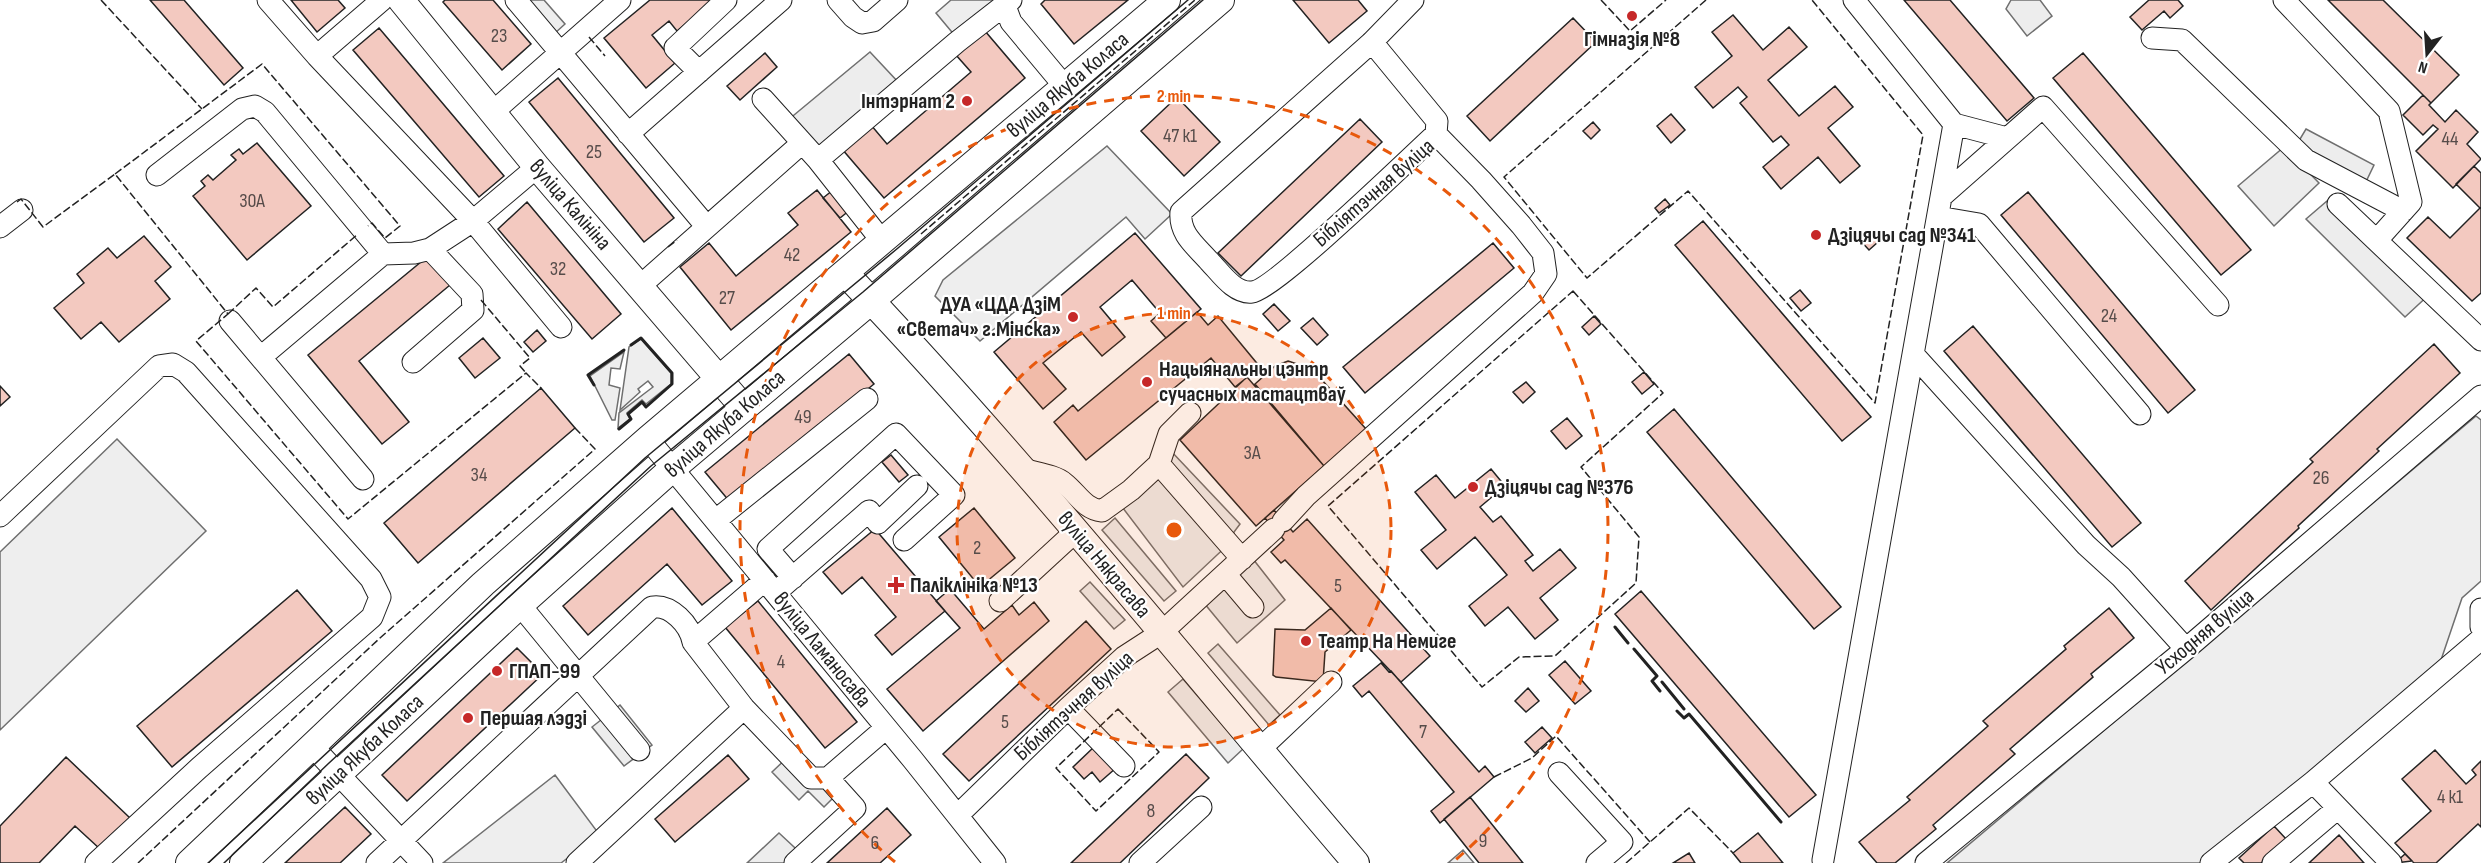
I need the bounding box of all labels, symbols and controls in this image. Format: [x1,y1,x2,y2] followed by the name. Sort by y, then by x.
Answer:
[1625,9,1639,23] marker: Гімназія №8
[491,24,507,48] house number: 23
[2397,24,2457,84] north arrow
[1001,26,1135,144] street label: вуліца Якуба Коласа
[1584,26,1680,53] place label: Гімназія №8
[2416,57,2430,77] text: N
[1157,86,1191,107] text: 2 min
[861,88,955,115] place label: Інтэрнат 2
[960,94,974,108] marker: Інтэрнат 2
[1163,124,1197,148] house number: 47 к1
[2442,127,2458,151] house number: 44
[1308,133,1440,253] street label: Бібліятэчная вуліца
[586,140,602,164] house number: 25
[523,154,617,256] street label: вуліца Калініна
[239,189,265,213] house number: 30А
[1828,222,1976,249] place label: Дзіцячы сад №341
[1809,228,1823,242] marker: Дзіцячы сад №341
[784,243,800,267] house number: 42
[550,257,566,281] house number: 32
[719,286,735,310] house number: 27
[897,291,1061,343] place label: ДУА «ЦДА ДзіМ «Светач» г.Мінска»
[1157,303,1191,324] text: 1 min
[2101,304,2117,328] house number: 24
[1066,310,1080,324] marker: ДУА «ЦДА ДзіМ «Светач» г.Мінска»
[1159,356,1346,408] place label: Нацыянальны цэнтр сучасных мастацтваў
[659,364,791,484] street label: вуліца Якуба Коласа
[1140,375,1154,389] marker: Нацыянальны цэнтр сучасных мастацтваў
[794,405,812,429] house number: 49
[1244,441,1261,465] house number: 3А
[471,463,487,487] house number: 34
[2313,466,2330,490] house number: 26
[1485,474,1634,501] place label: Дзіцячы сад №376
[1466,480,1480,494] marker: Дзіцячы сад №376
[1052,506,1156,624] street label: вуліца Някрасава
[1164,520,1184,540] centre of rings
[973,536,981,560] house number: 2
[910,572,1038,599] place label: Паліклініка №13
[1334,574,1342,598] house number: 5
[887,576,905,594] marker: Паліклініка №13
[2150,583,2260,681] street label: Усходняя вуліца
[767,587,877,713] street label: вуліца Ламаносава
[1318,628,1456,655] place label: Театр На Немиге
[1299,634,1313,648] marker: Театр На Немиге
[1009,645,1139,767] street label: Бібліятэчная вуліца
[777,650,785,674] house number: 4
[509,658,580,685] place label: ГПАП-99
[490,664,504,678] marker: ГПАП-99
[301,689,429,811] street label: вуліца Якуба Коласа
[480,705,587,732] place label: Першая лэдзі
[1001,710,1009,734] house number: 5
[461,711,475,725] marker: Першая лэдзі
[1419,720,1427,744] house number: 7
[2437,785,2463,809] house number: 4 к1
[1147,799,1155,823] house number: 8
[1479,829,1487,853] house number: 9
[871,831,879,855] house number: 6

